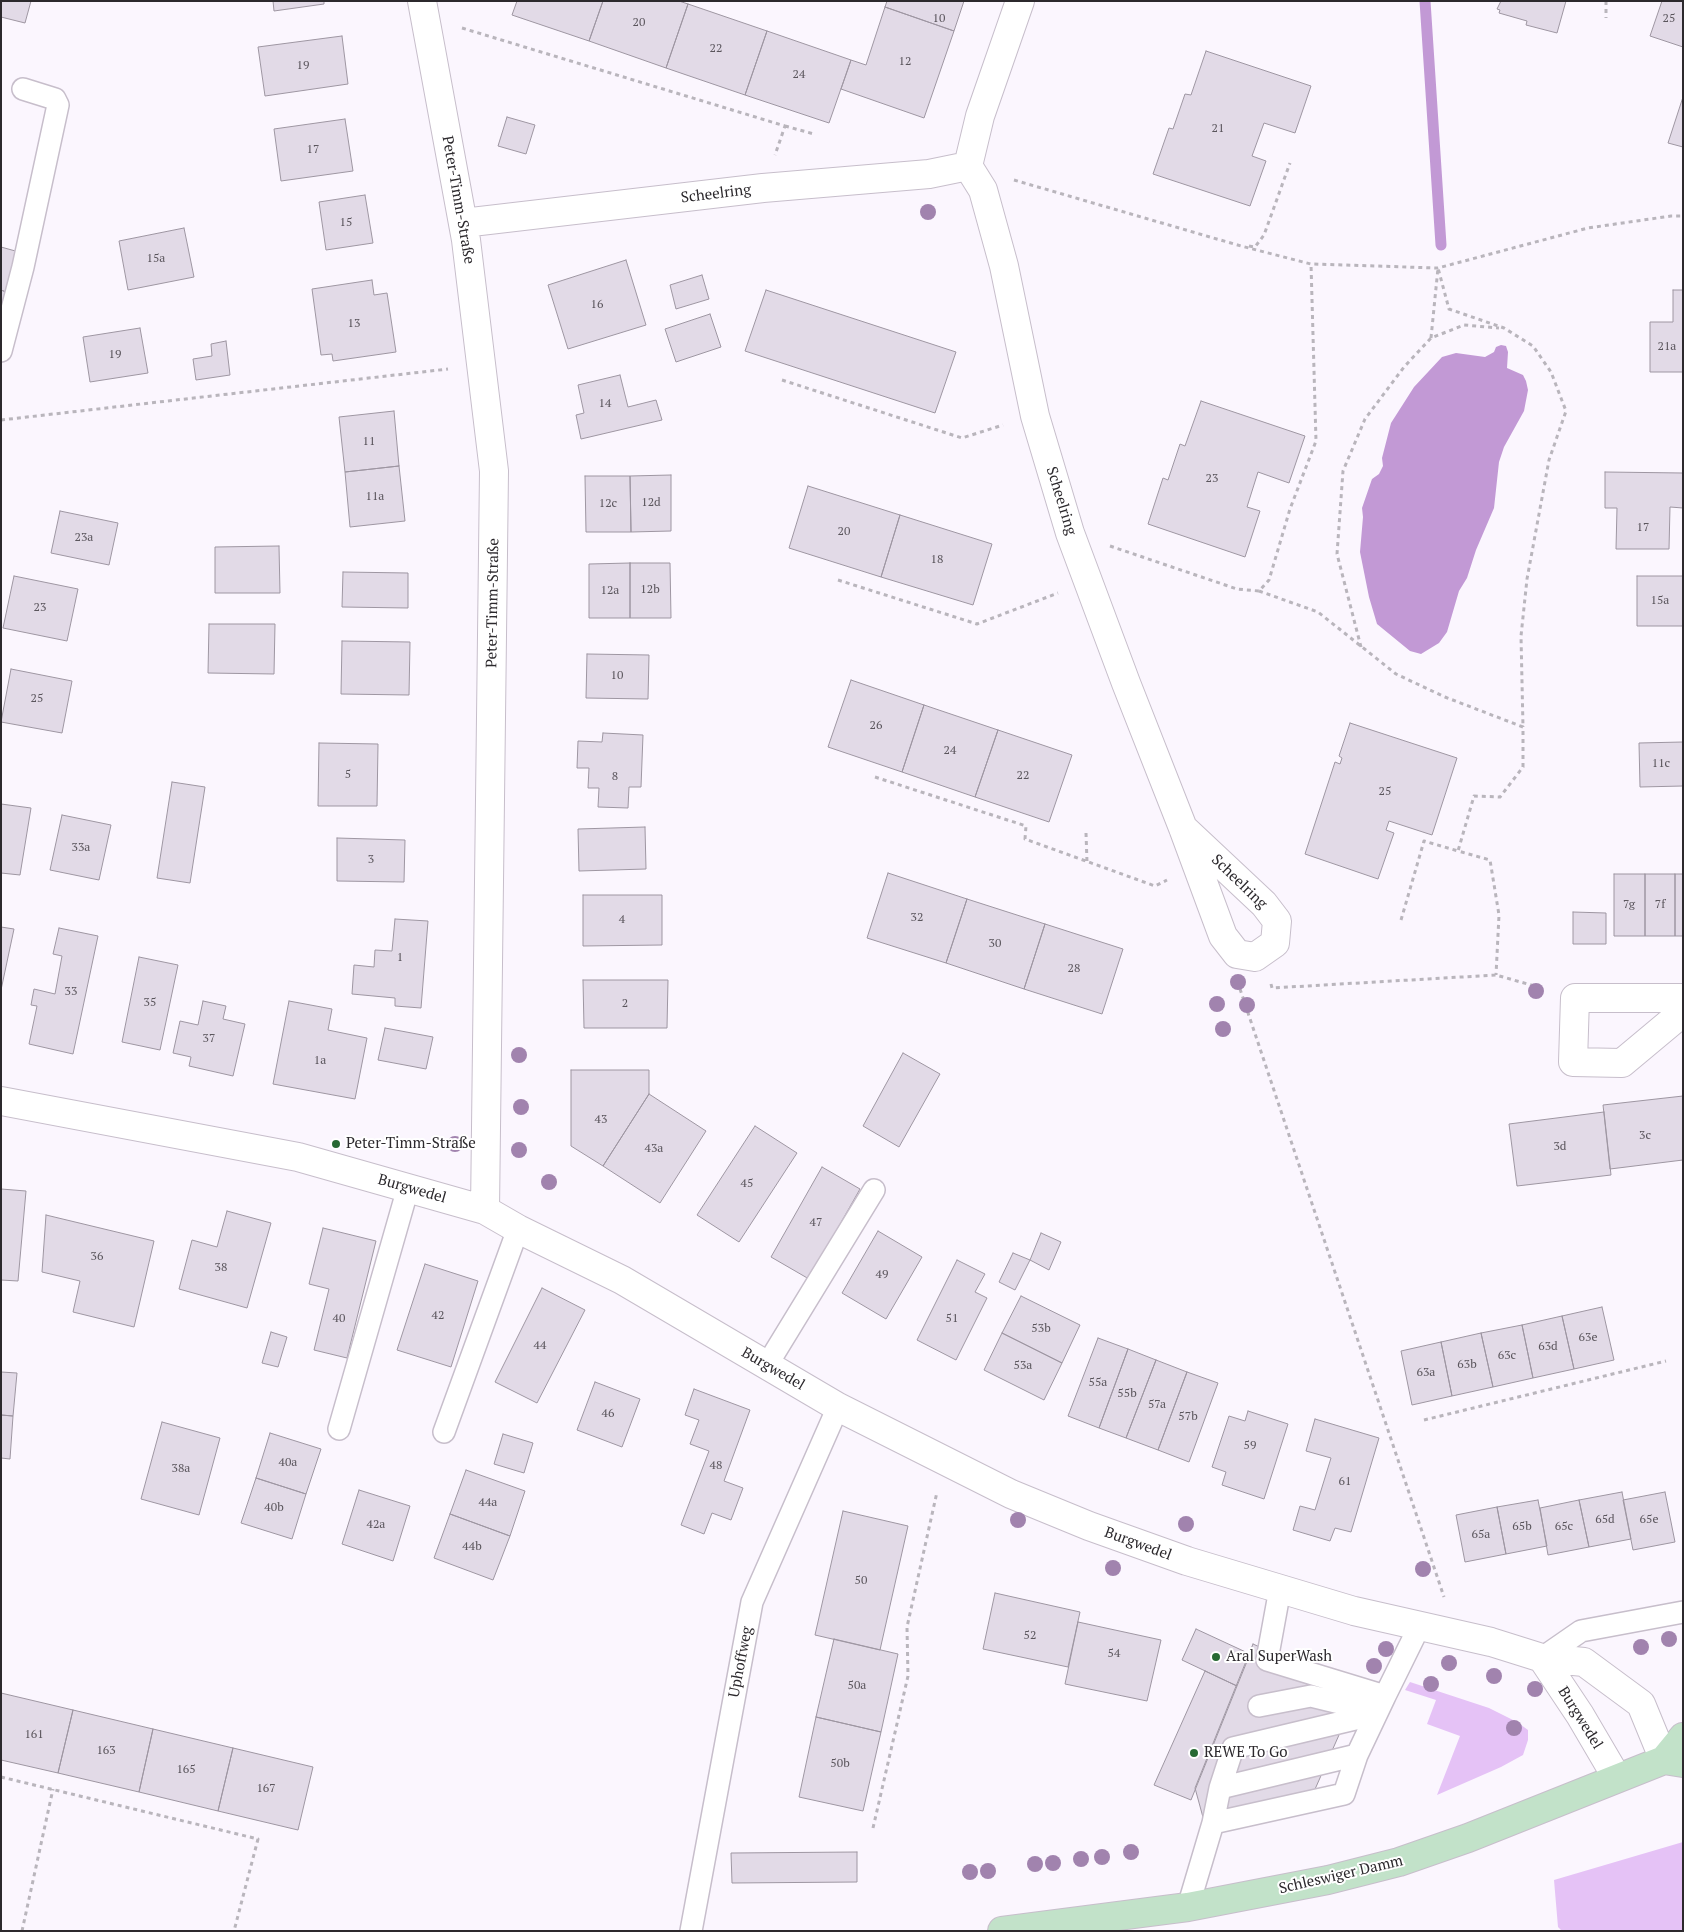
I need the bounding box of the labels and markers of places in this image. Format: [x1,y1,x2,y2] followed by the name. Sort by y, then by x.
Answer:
[346,1135,476,1153] place label: Peter-Timm-Straße
[330,1138,342,1150] marker: Peter-Timm-Straße
[1226,1648,1332,1666] place label: Aral SuperWash
[1210,1651,1222,1663] marker: Aral SuperWash
[1204,1744,1288,1762] place label: REWE To Go
[1188,1747,1200,1759] marker: REWE To Go

